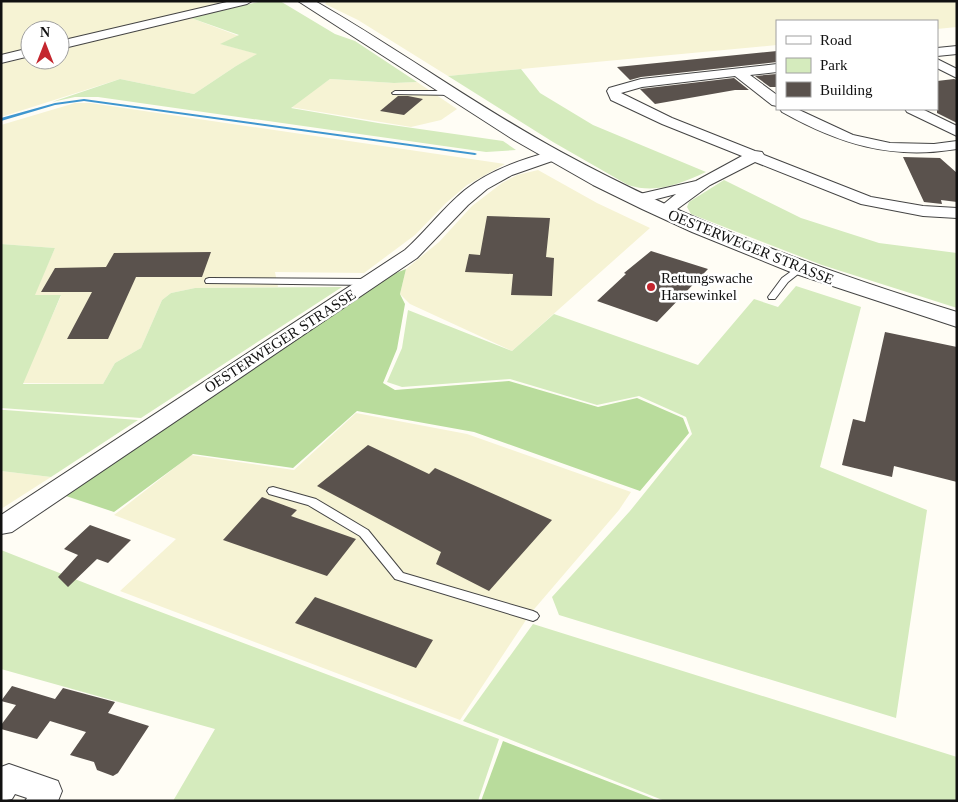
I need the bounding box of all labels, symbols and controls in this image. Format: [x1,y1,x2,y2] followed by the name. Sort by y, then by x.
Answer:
[20,20,70,70] north arrow
[776,20,938,110] legend
[40,25,50,40] text: N
[820,32,852,48] text: Road
[820,57,848,73] text: Park
[820,82,873,98] text: Building
[666,206,836,288] street label: OESTERWEGER STRASSE
[661,270,753,303] place label: Rettungswache Harsewinkel
[645,281,657,293] marker: Rettungswache Harsewinkel
[201,286,359,396] street label: OESTERWEGER STRASSE

